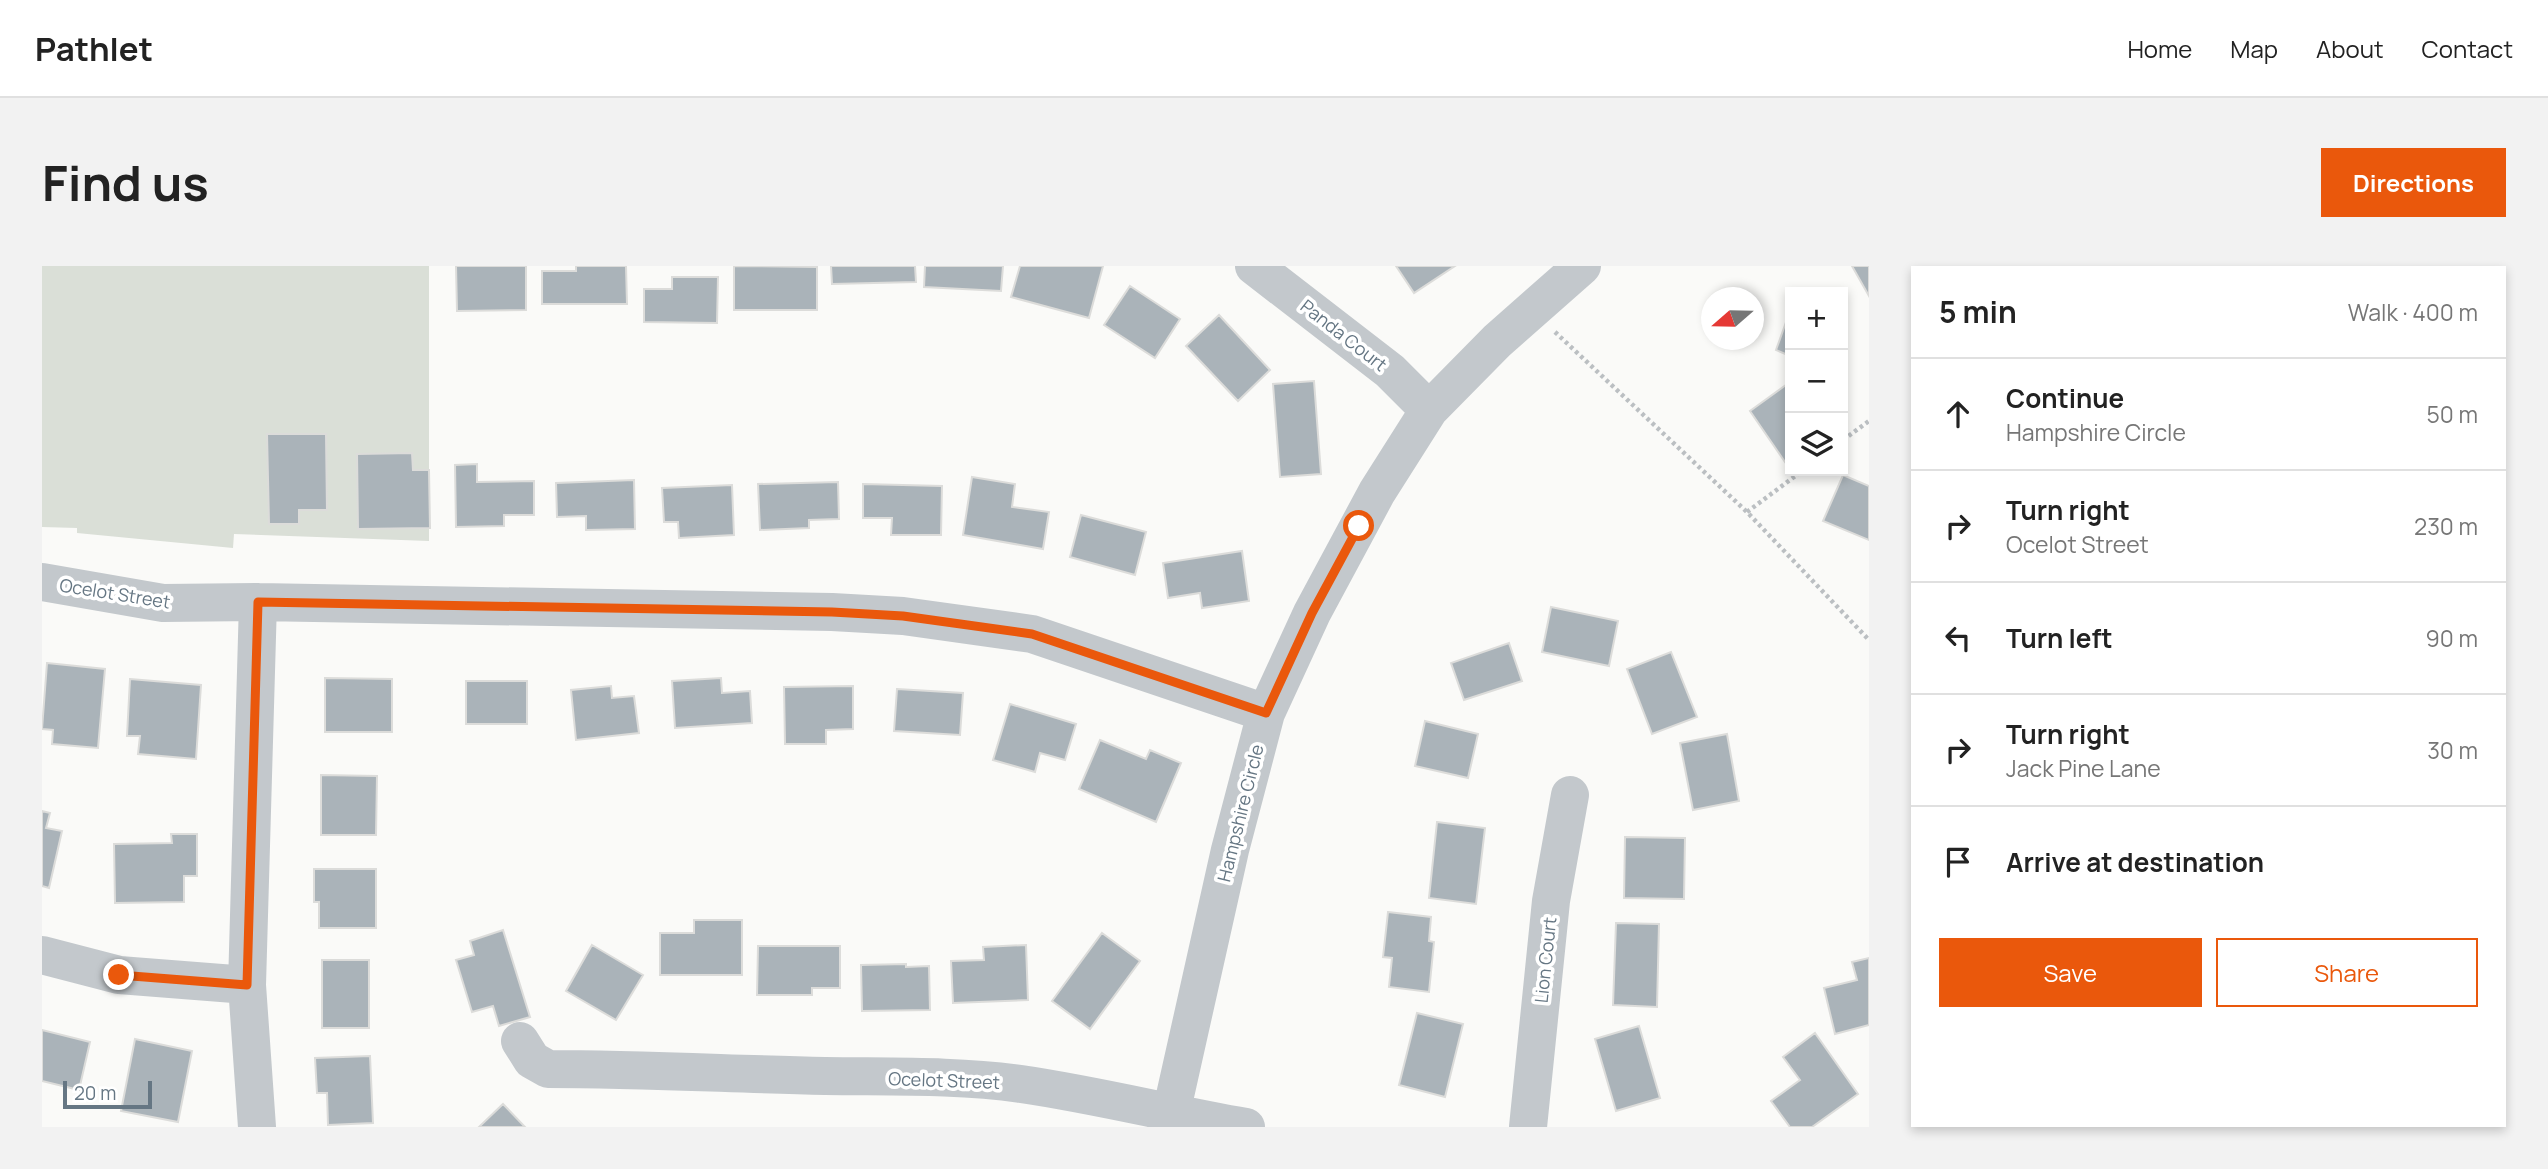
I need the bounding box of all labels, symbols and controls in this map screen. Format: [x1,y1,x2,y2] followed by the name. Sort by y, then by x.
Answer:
[35,26,153,71] text: Pathlet
[2127,32,2192,65] text: Home
[2230,32,2278,65] text: Map
[2316,32,2384,65] text: About
[2422,32,2513,65] text: Contact
[2321,148,2506,217] button: Directions
[42,149,209,216] text: Find us
[1701,287,1764,350] north arrow
[1785,287,1848,476] map controls
[1785,287,1848,350] button: +
[1939,291,2017,332] text: 5 min
[1296,294,1392,376] street label: Panda Court
[2348,296,2478,328] text: Walk · 400 m
[1785,350,1848,413] button: −
[2006,380,2124,416] text: Continue
[1939,395,1977,433] icon: ahead
[2427,398,2478,430] text: 50 m
[1785,413,1848,476] button: layers
[2006,416,2186,448] text: Hampshire Circle
[2006,492,2130,528] text: Turn right
[1939,507,1977,545] icon: right
[1343,510,1374,541] route start
[2414,510,2478,542] text: 230 m
[2006,528,2149,560] text: Ocelot Street
[58,572,172,614] street label: Ocelot Street
[1939,619,1977,657] icon: left
[2006,620,2113,656] text: Turn left
[2426,622,2478,654] text: 90 m
[2006,716,2130,752] text: Turn right
[1939,731,1977,769] icon: right
[2427,734,2478,766] text: 30 m
[1211,742,1269,884] street label: Hampshire Circle
[2006,752,2161,784] text: Jack Pine Lane
[1939,843,1977,881] icon: arrive
[2006,844,2264,880] text: Arrive at destination
[1529,916,1561,1004] street label: Lion Court
[1939,938,2202,1007] button: Save
[2216,938,2478,1007] button: Share
[103,959,134,990] route end
[888,1066,1000,1094] street label: Ocelot Street
[63,1078,152,1110] scale bar
[74,1080,116,1106] text: 20 m

